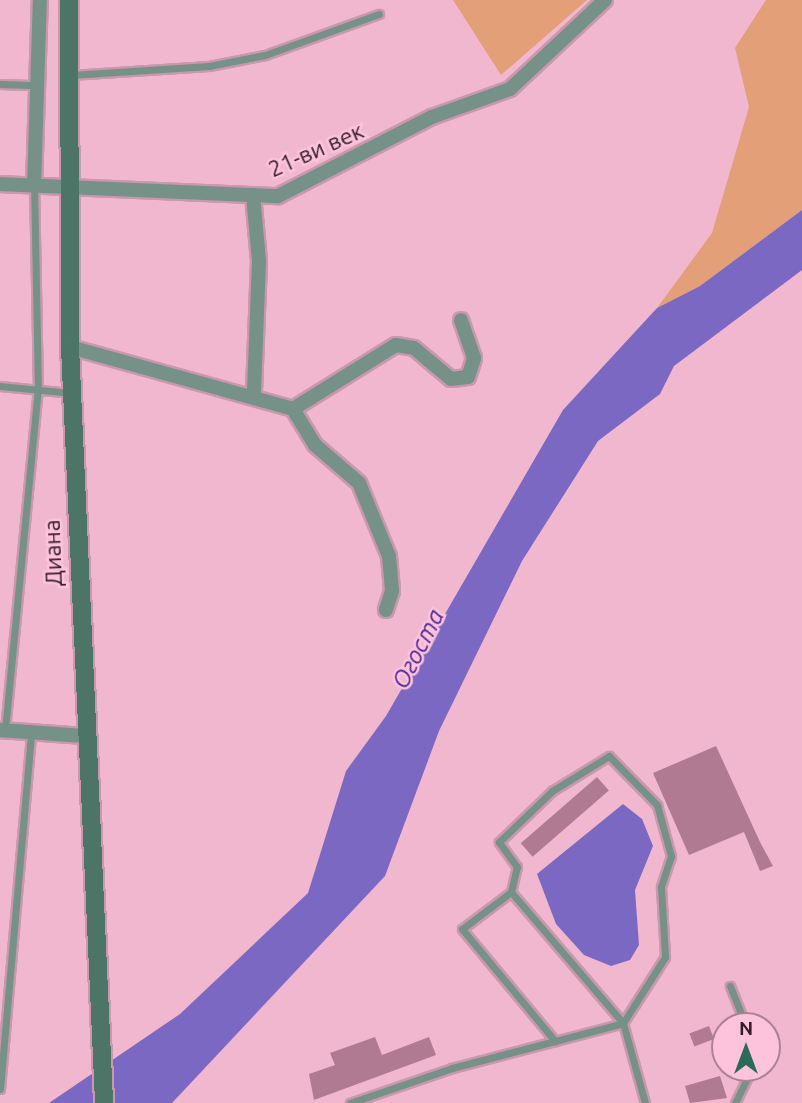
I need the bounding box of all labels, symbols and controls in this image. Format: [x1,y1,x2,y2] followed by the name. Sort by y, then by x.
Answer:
[264,117,368,183] street label: 21-ви век
[38,519,68,587] street label: Диана
[386,604,450,694] water label: Огоста
[711,1012,781,1082] north arrow
[739,1017,753,1039] text: N

